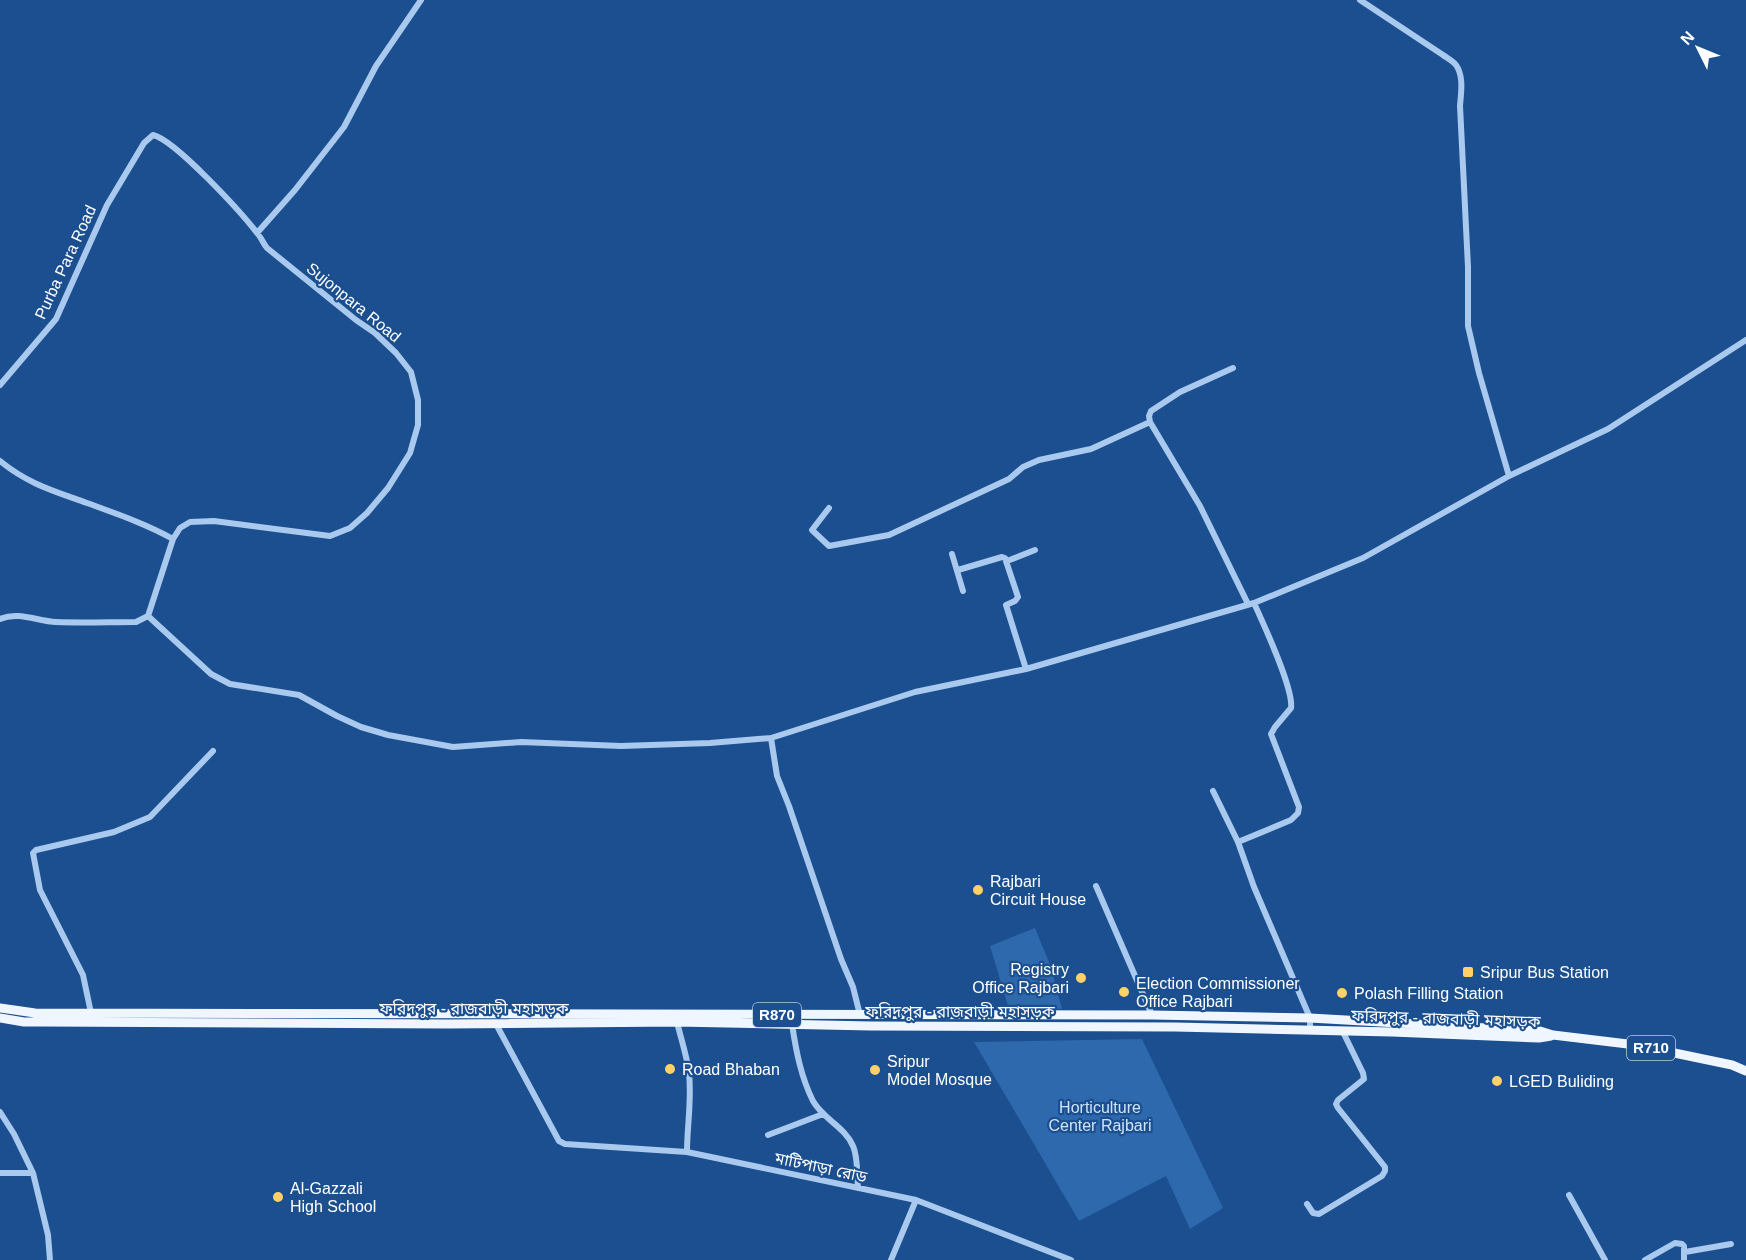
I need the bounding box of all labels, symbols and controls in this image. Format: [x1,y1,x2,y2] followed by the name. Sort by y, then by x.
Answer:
[1668,18,1728,78] north arrow
[1677,28,1698,48] text: N
[32,203,99,322] street label: Purba Para Road
[303,259,404,345] street label: Sujonpara Road
[990,873,1086,908] place label: Rajbari Circuit House
[971,883,985,897] marker: Rajbari Circuit House
[972,961,1069,996] place label: Registry Office Rajbari
[1480,964,1609,981] place label: Sripur Bus Station
[1461,965,1475,979] marker: Sripur Bus Station
[1074,971,1088,985] marker: Registry Office Rajbari
[1136,975,1300,1010] place label: Election Commissioner Office Rajbari
[1117,985,1131,999] marker: Election Commissioner Office Rajbari
[1354,985,1503,1002] place label: Polash Filling Station
[1335,986,1349,1000] marker: Polash Filling Station
[378,999,570,1018] street label: ফরিদপুর - রাজবাড়ী মহাসড়ক
[864,1002,1056,1021] street label: ফরিদপুর - রাজবাড়ী মহাসড়ক
[753,1003,801,1027] road number: R870
[1350,1006,1542,1031] street label: ফরিদপুর - রাজবাড়ী মহাসড়ক
[1627,1036,1675,1060] road number: R710
[887,1053,992,1088] place label: Sripur Model Mosque
[682,1061,780,1078] place label: Road Bhaban
[663,1062,677,1076] marker: Road Bhaban
[868,1063,882,1077] marker: Sripur Model Mosque
[1509,1073,1614,1090] place label: LGED Buliding
[1490,1074,1504,1088] marker: LGED Buliding
[1048,1099,1152,1134] park label: Horticulture Center Rajbari
[772,1148,869,1186] street label: মাটিপাড়া রোড
[290,1180,376,1215] place label: Al-Gazzali High School
[271,1190,285,1204] marker: Al-Gazzali High School

